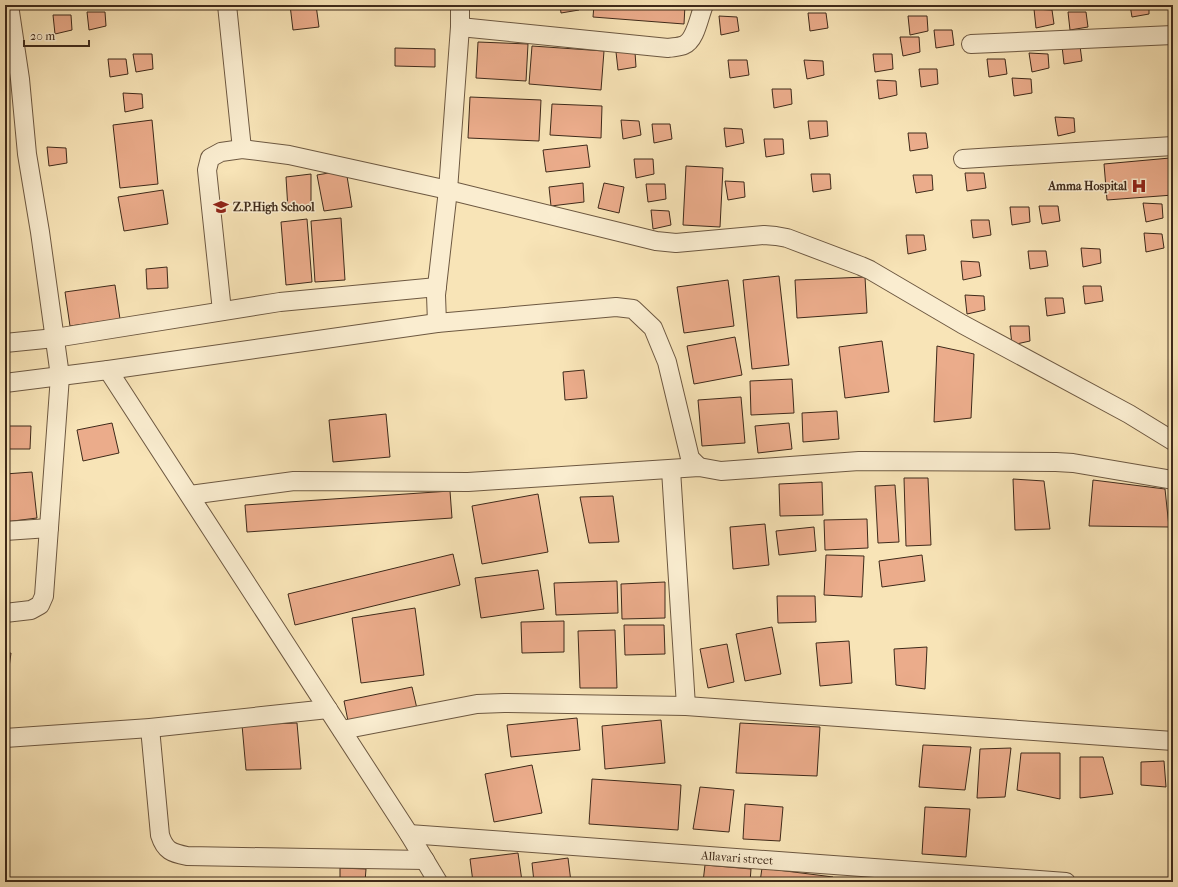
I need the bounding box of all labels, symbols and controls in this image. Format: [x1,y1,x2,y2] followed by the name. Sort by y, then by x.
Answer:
[24,22,89,48] scale bar
[30,29,55,43] text: 20 m
[1130,177,1148,195] hospital icon: Amma Hospital
[1047,179,1128,194] place label: Amma Hospital
[212,198,230,216] school or university icon: Z.P.High School
[233,200,315,215] place label: Z.P.High School
[700,848,774,868] street label: Allavari street

